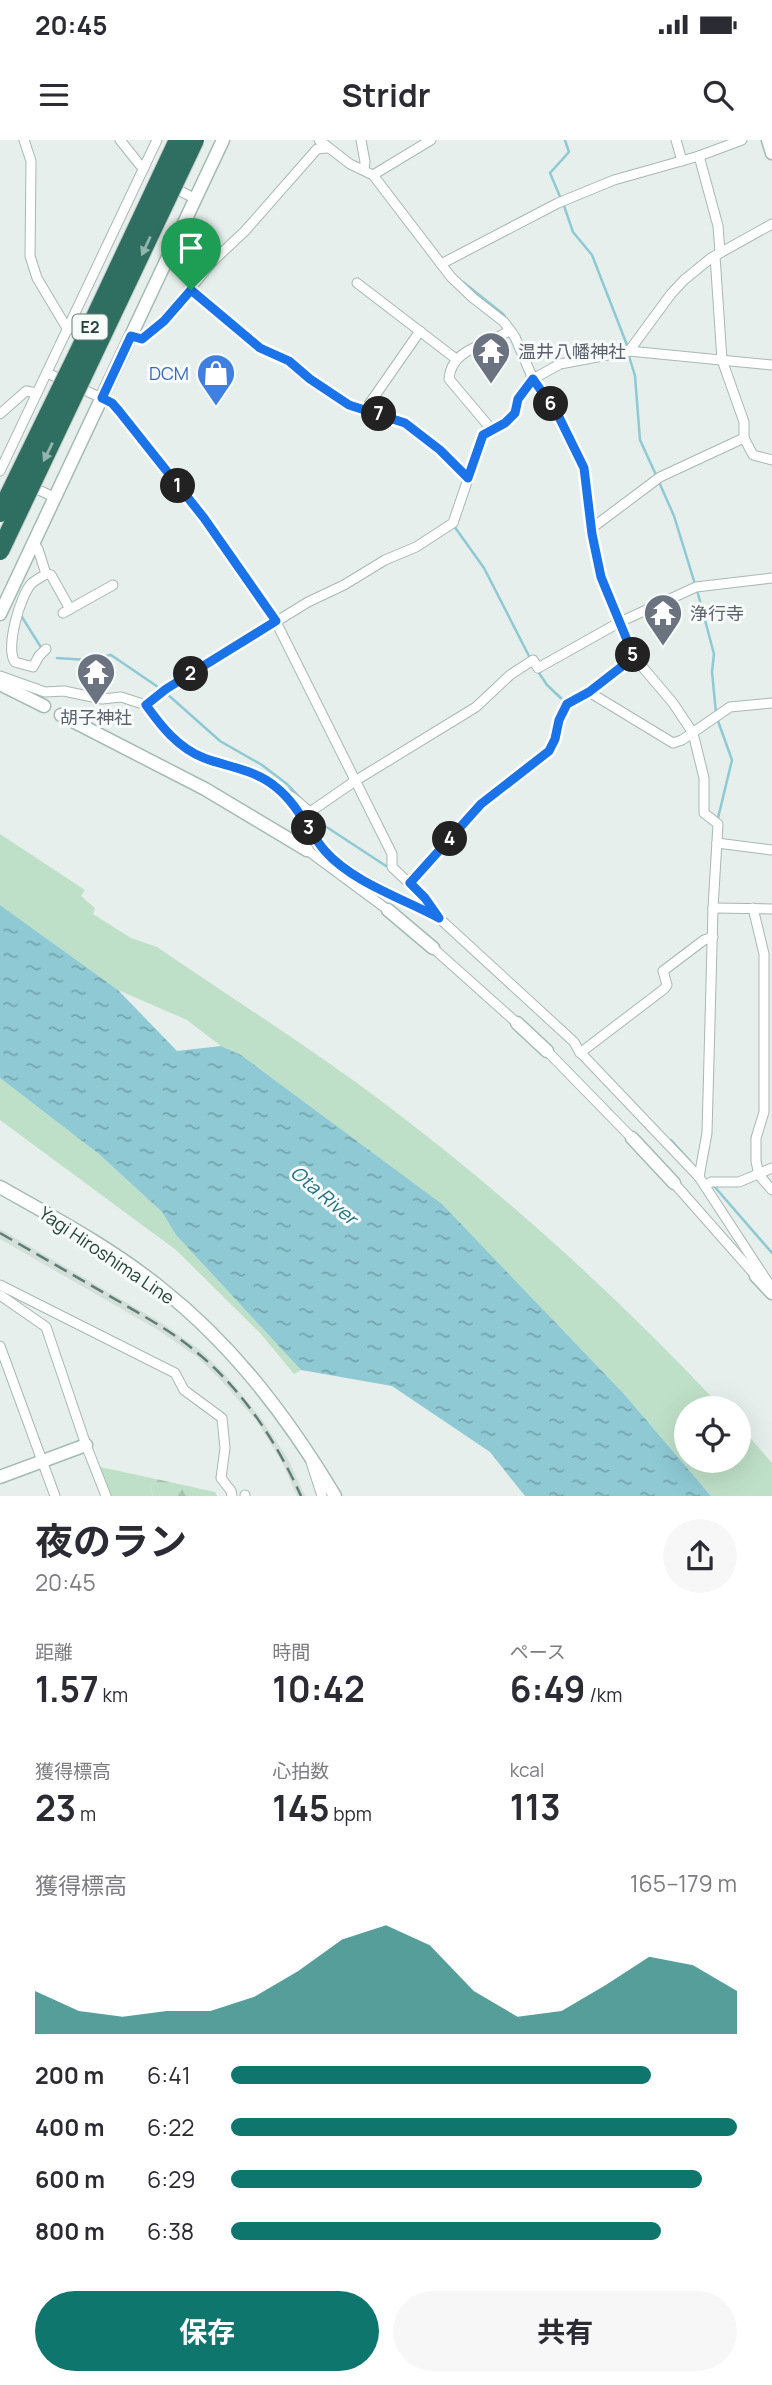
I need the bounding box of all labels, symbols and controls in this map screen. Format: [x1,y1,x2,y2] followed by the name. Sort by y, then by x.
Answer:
[35,7,108,43] text: 20:45
[341,73,431,117] text: Stridr
[35,76,73,114] icon: menu
[699,76,737,114] icon: search
[161,218,221,290] pin
[172,229,210,267] icon: arrive
[140,236,151,256] one-way arrow
[72,314,108,340] road number: E2
[470,330,512,385] temple icon: 温井八幡神社
[518,339,626,363] place label: 温井八幡神社
[195,352,237,407] shop icon: DCM
[149,361,189,385] place label: DCM
[534,386,568,422] pin: 6
[545,390,556,416] text: 6
[362,396,396,432] pin: 7
[373,400,384,426] text: 7
[42,442,54,462] one-way arrow
[160,468,196,504] pin: 1
[173,472,182,498] text: 1
[642,592,684,647] temple icon: 浄行寺
[690,601,744,625] place label: 浄行寺
[616,638,650,672] pin: 5
[627,641,638,667] text: 5
[75,651,117,706] temple icon: 胡子神社
[174,656,208,692] pin: 2
[185,660,196,686] text: 2
[60,705,132,729] place label: 胡子神社
[292,810,326,846] pin: 3
[303,814,314,840] text: 3
[433,822,468,856] pin: 4
[444,825,455,851] text: 4
[285,1160,364,1232] water label: Ota River
[35,1201,179,1309] street label: Yagi Hiroshima Line
[674,1396,751,1473] map controls
[674,1396,751,1473] button: locate
[35,1514,187,1566] text: 夜のラン
[663,1519,737,1593] button: share
[35,1566,96,1598] text: 20:45
[35,1639,73,1665] text: 距離
[272,1639,310,1665] text: 時間
[510,1639,566,1665] text: ペース
[35,1665,99,1713] text: 1.57
[272,1665,365,1713] text: 10:42
[510,1665,586,1713] text: 6:49
[99,1682,128,1708] text: km
[586,1682,622,1708] text: /km
[510,1757,544,1783] text: kcal
[35,1758,111,1784] text: 獲得標高
[272,1758,329,1784] text: 心拍数
[510,1783,561,1831] text: 113
[35,1784,76,1832] text: 23
[272,1784,329,1832] text: 145
[76,1801,96,1827] text: m
[329,1801,372,1827] text: bpm
[630,1867,737,1899] text: 165–179 m
[35,1869,127,1901] text: 獲得標高
[35,2059,104,2091] text: 200 m
[147,2059,191,2091] text: 6:41
[35,2111,105,2143] text: 400 m
[147,2111,194,2143] text: 6:22
[35,2163,105,2195] text: 600 m
[147,2163,196,2195] text: 6:29
[35,2215,105,2247] text: 800 m
[147,2215,194,2247] text: 6:38
[35,2291,379,2371] button: 保存
[393,2291,737,2371] button: 共有

